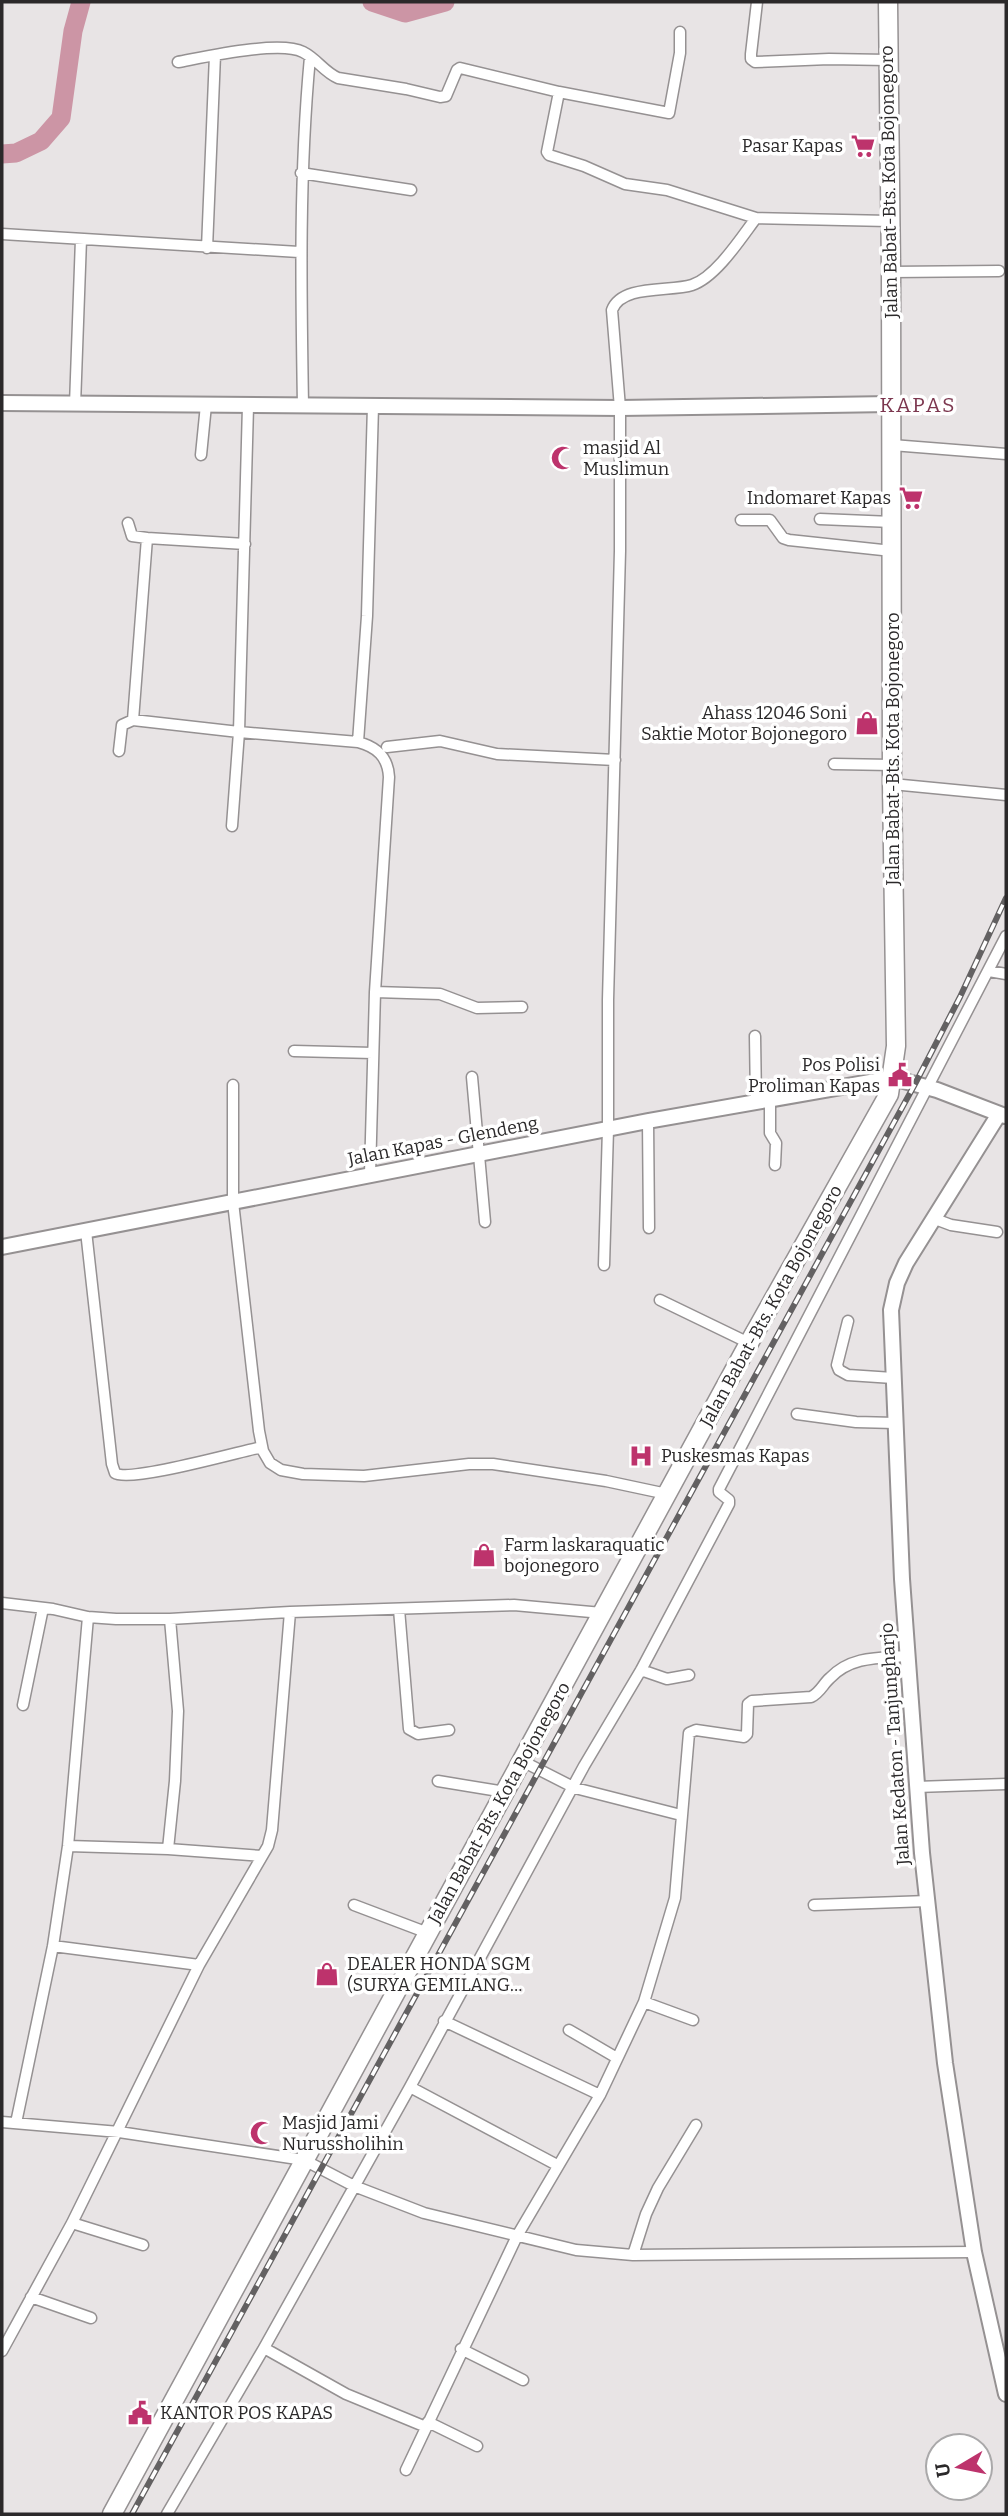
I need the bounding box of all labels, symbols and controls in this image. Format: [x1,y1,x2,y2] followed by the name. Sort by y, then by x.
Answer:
[876,45,902,320] street label: Jalan Babat-Bts. Kota Bojonegoro
[849,132,877,160] supermarket icon: Pasar Kapas
[742,135,843,157] place label: Pasar Kapas
[879,392,957,418] district label: KAPAS
[583,437,670,480] place label: masjid Al Muslimun
[549,444,577,472] mosque icon: masjid Al Muslimun
[897,484,925,512] supermarket icon: Indomaret Kapas
[747,487,891,509] place label: Indomaret Kapas
[882,613,904,887] street label: Jalan Babat-Bts. Kota Bojonegoro
[641,702,847,745] place label: Ahass 12046 Soni Saktie Motor Bojonegoro
[853,709,881,737] shop icon: Ahass 12046 Soni Saktie Motor Bojonegoro
[748,1054,880,1097] place label: Pos Polisi Proliman Kapas
[886,1061,914,1089] public building icon: Pos Polisi Proliman Kapas
[345,1112,540,1170] street label: Jalan Kapas - Glendeng
[695,1181,847,1432] street label: Jalan Babat-Bts. Kota Bojonegoro
[627,1442,655,1470] hospital icon: Puskesmas Kapas
[661,1445,810,1467] place label: Puskesmas Kapas
[504,1534,665,1577] place label: Farm laskaraquatic bojonegoro
[470,1541,498,1569] shop icon: Farm laskaraquatic bojonegoro
[876,1622,915,1867] street label: Jalan Kedaton - Tanjungharjo
[423,1678,575,1929] street label: Jalan Babat-Bts. Kota Bojonegoro
[347,1953,531,1996] place label: DEALER HONDA SGM (SURYA GEMILANG…
[313,1960,341,1988] shop icon: DEALER HONDA SGM (SURYA GEMILANG…
[282,2112,404,2155] place label: Masjid Jami Nurussholihin
[248,2119,276,2147] mosque icon: Masjid Jami Nurussholihin
[126,2399,154,2427] public building icon: KANTOR POS KAPAS
[160,2402,333,2424] place label: KANTOR POS KAPAS
[924,2432,994,2502] north arrow
[930,2461,955,2479] text: U

